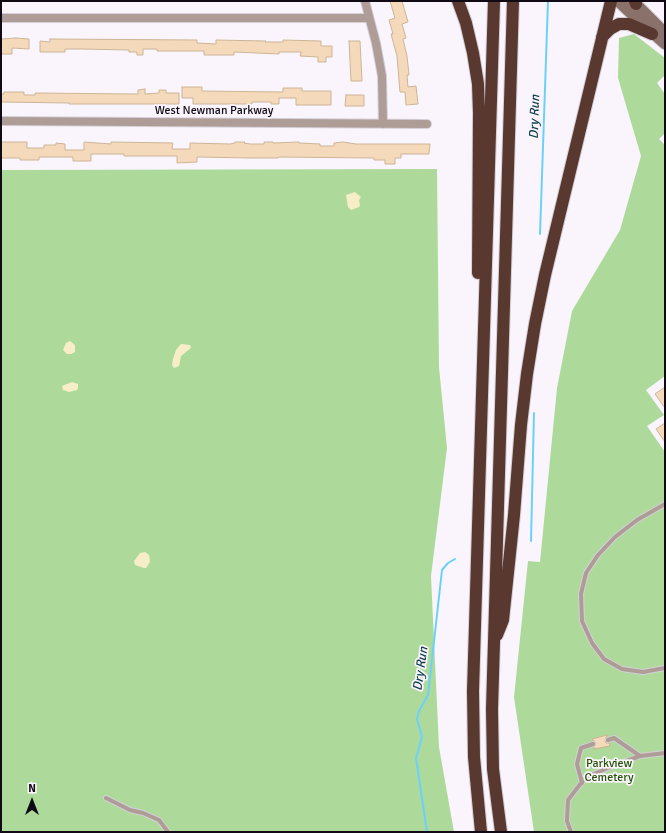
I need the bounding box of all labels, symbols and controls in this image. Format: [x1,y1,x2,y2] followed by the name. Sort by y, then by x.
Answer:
[526,95,544,139] water label: Dry Run
[155,104,273,118] street label: West Newman Parkway
[410,646,432,692] water label: Dry Run
[584,757,634,785] park label: Parkview Cemetery
[12,781,52,821] north arrow
[28,782,36,795] text: N

